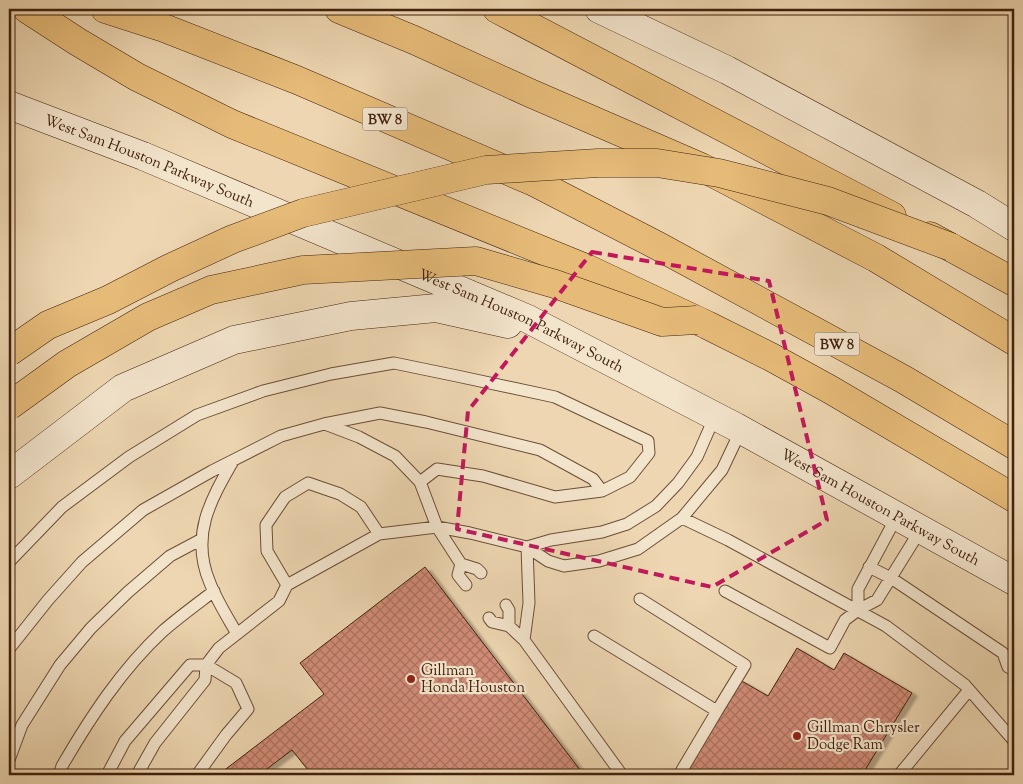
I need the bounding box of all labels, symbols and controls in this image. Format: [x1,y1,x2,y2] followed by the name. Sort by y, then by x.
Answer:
[362,108,408,130] road number: BW 8
[41,110,257,214] street label: West Sam Houston Parkway South
[415,265,627,379] street label: West Sam Houston Parkway South
[814,332,860,356] road number: BW 8
[776,445,983,572] street label: West Sam Houston Parkway South
[421,661,525,699] place label: Gillman Honda Houston
[405,673,417,685] marker: Gillman Honda Houston
[807,718,920,756] place label: Gillman Chrysler Dodge Ram
[791,730,803,742] marker: Gillman Chrysler Dodge Ram

